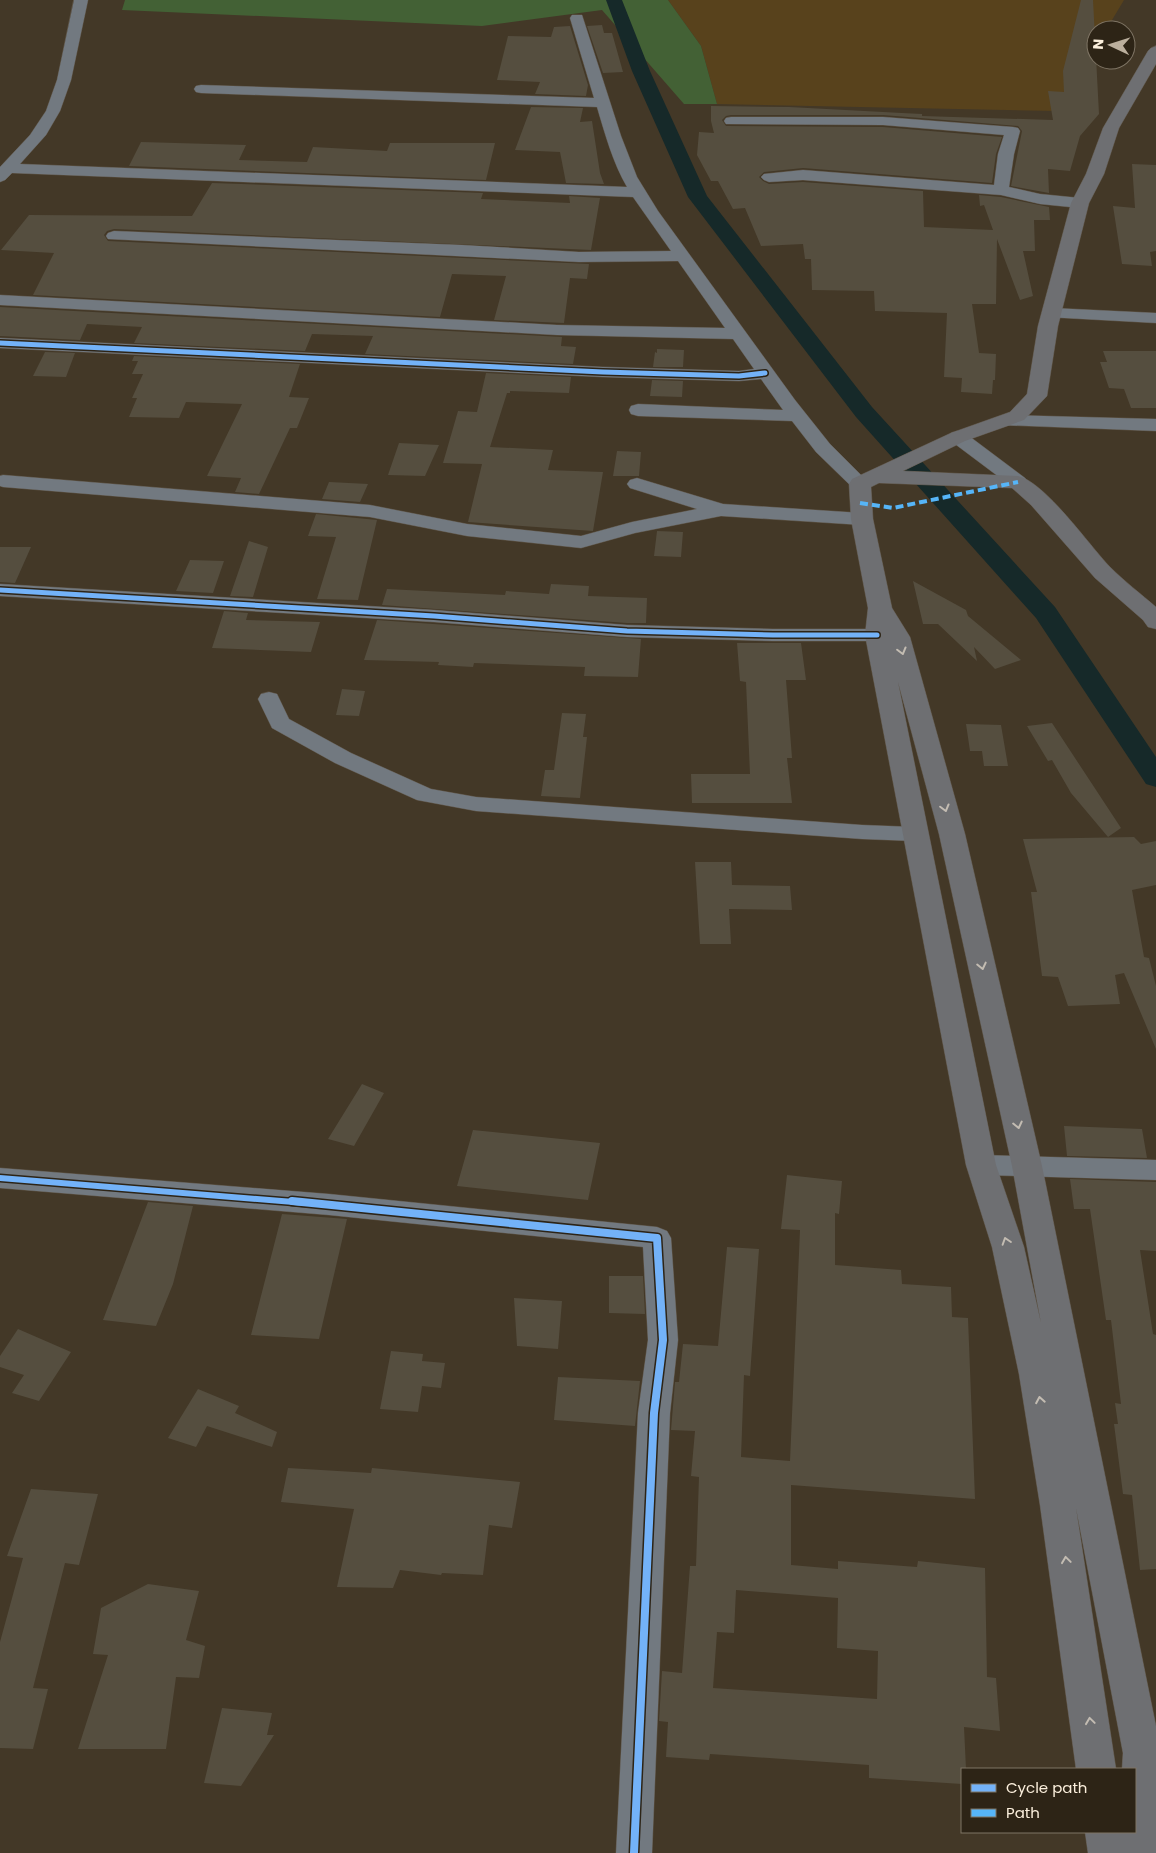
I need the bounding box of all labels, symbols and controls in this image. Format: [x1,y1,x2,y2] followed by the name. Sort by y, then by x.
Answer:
[1086,20,1136,70] north arrow
[1088,38,1108,50] text: N
[896,647,907,655] one-way arrow
[939,803,949,811] one-way arrow
[976,962,987,971] one-way arrow
[1012,1120,1022,1129] one-way arrow
[1002,1237,1012,1246] one-way arrow
[1036,1395,1046,1404] one-way arrow
[1061,1556,1072,1564] one-way arrow
[1085,1717,1095,1725] one-way arrow
[961,1768,1136,1833] legend
[1006,1777,1087,1798] text: Cycle path
[1006,1802,1040,1823] text: Path

